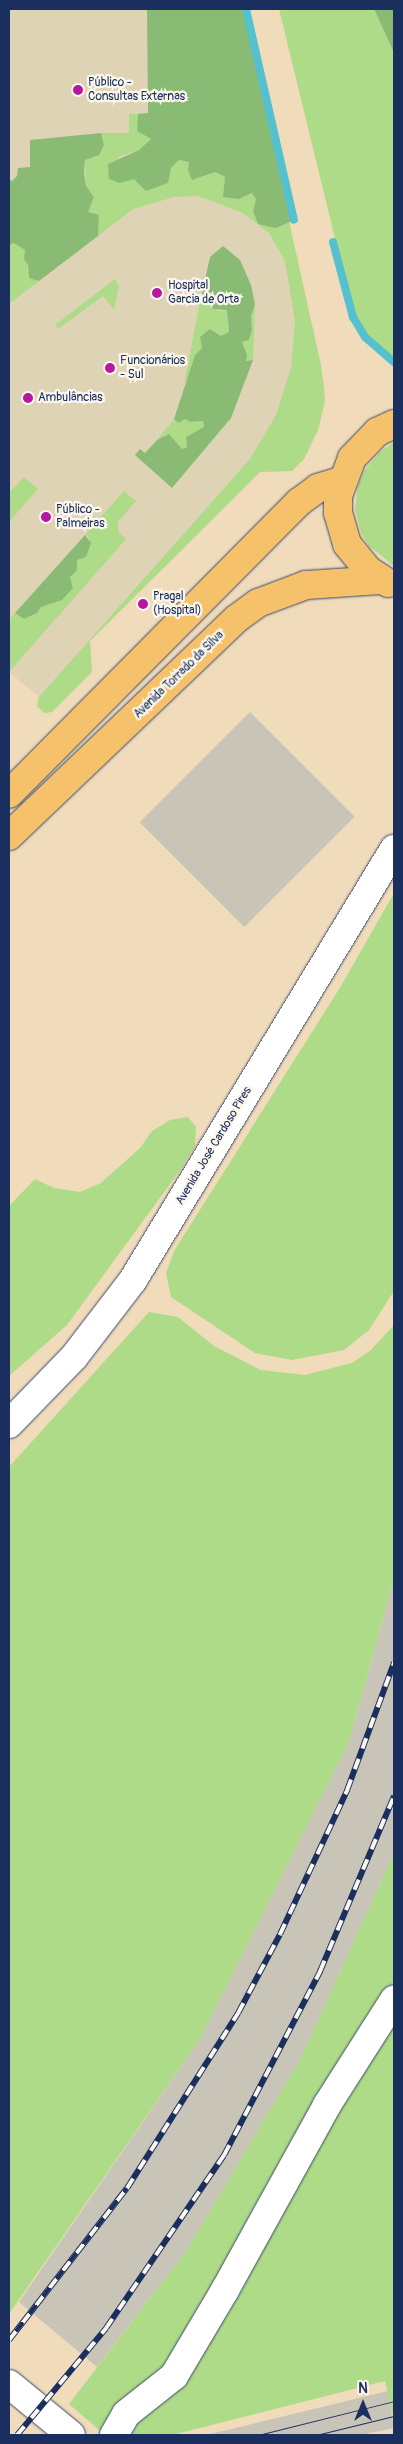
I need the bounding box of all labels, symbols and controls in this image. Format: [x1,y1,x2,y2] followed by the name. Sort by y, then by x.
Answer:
[88,76,185,104] place label: Público - Consultas Externas
[72,84,84,96] marker: Público - Consultas Externas
[168,279,239,307] place label: Hospital Garcia de Orta
[150,286,164,300] marker: Hospital Garcia de Orta
[120,354,185,382] place label: Funcionários - Sul
[104,362,116,374] marker: Funcionários - Sul
[38,391,103,405] place label: Ambulâncias
[22,392,34,404] marker: Ambulâncias
[56,503,105,531] place label: Público - Palmeiras
[40,511,52,523] marker: Público - Palmeiras
[153,590,202,618] place label: Pragal (Hospital)
[137,598,149,610] marker: Pragal (Hospital)
[131,628,227,722] street label: Avenida Torrado da Silva
[173,1084,255,1208] street label: Avenida José Cardoso Pires
[338,2379,388,2429] north arrow
[358,2380,368,2397] text: N

